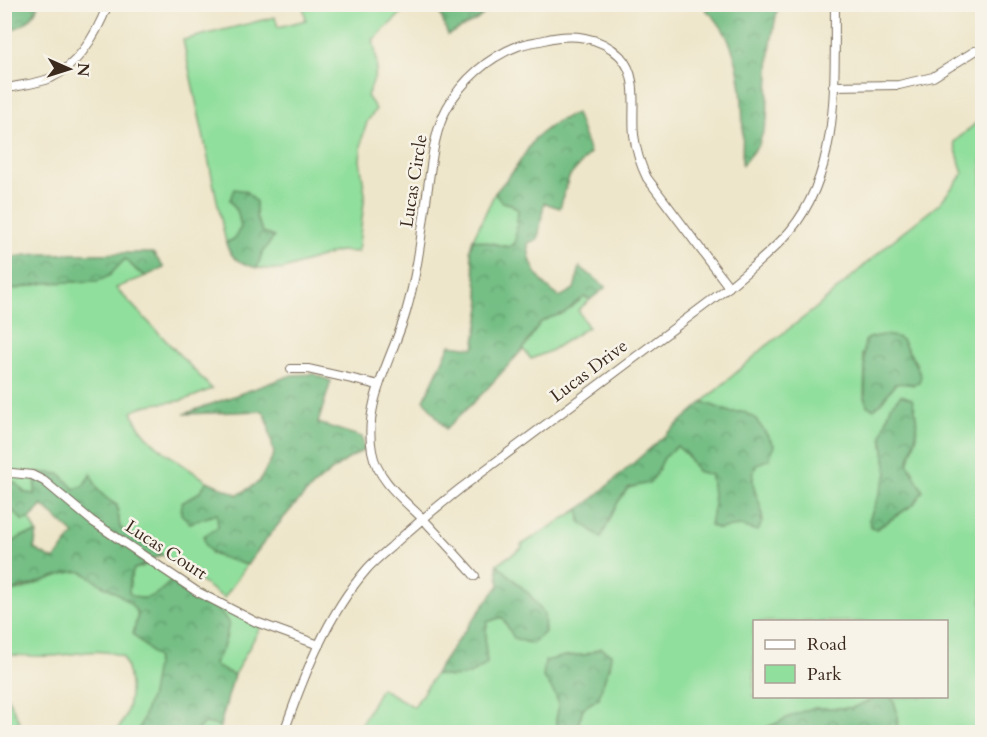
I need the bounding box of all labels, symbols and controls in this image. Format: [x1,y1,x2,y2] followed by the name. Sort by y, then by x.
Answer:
[39,39,99,99] north arrow
[72,62,94,77] text: N
[394,133,434,229] street label: Lucas Circle
[545,334,633,408] street label: Lucas Drive
[120,514,212,586] street label: Lucas Court
[753,620,948,698] legend
[807,632,847,657] text: Road
[807,662,842,687] text: Park

